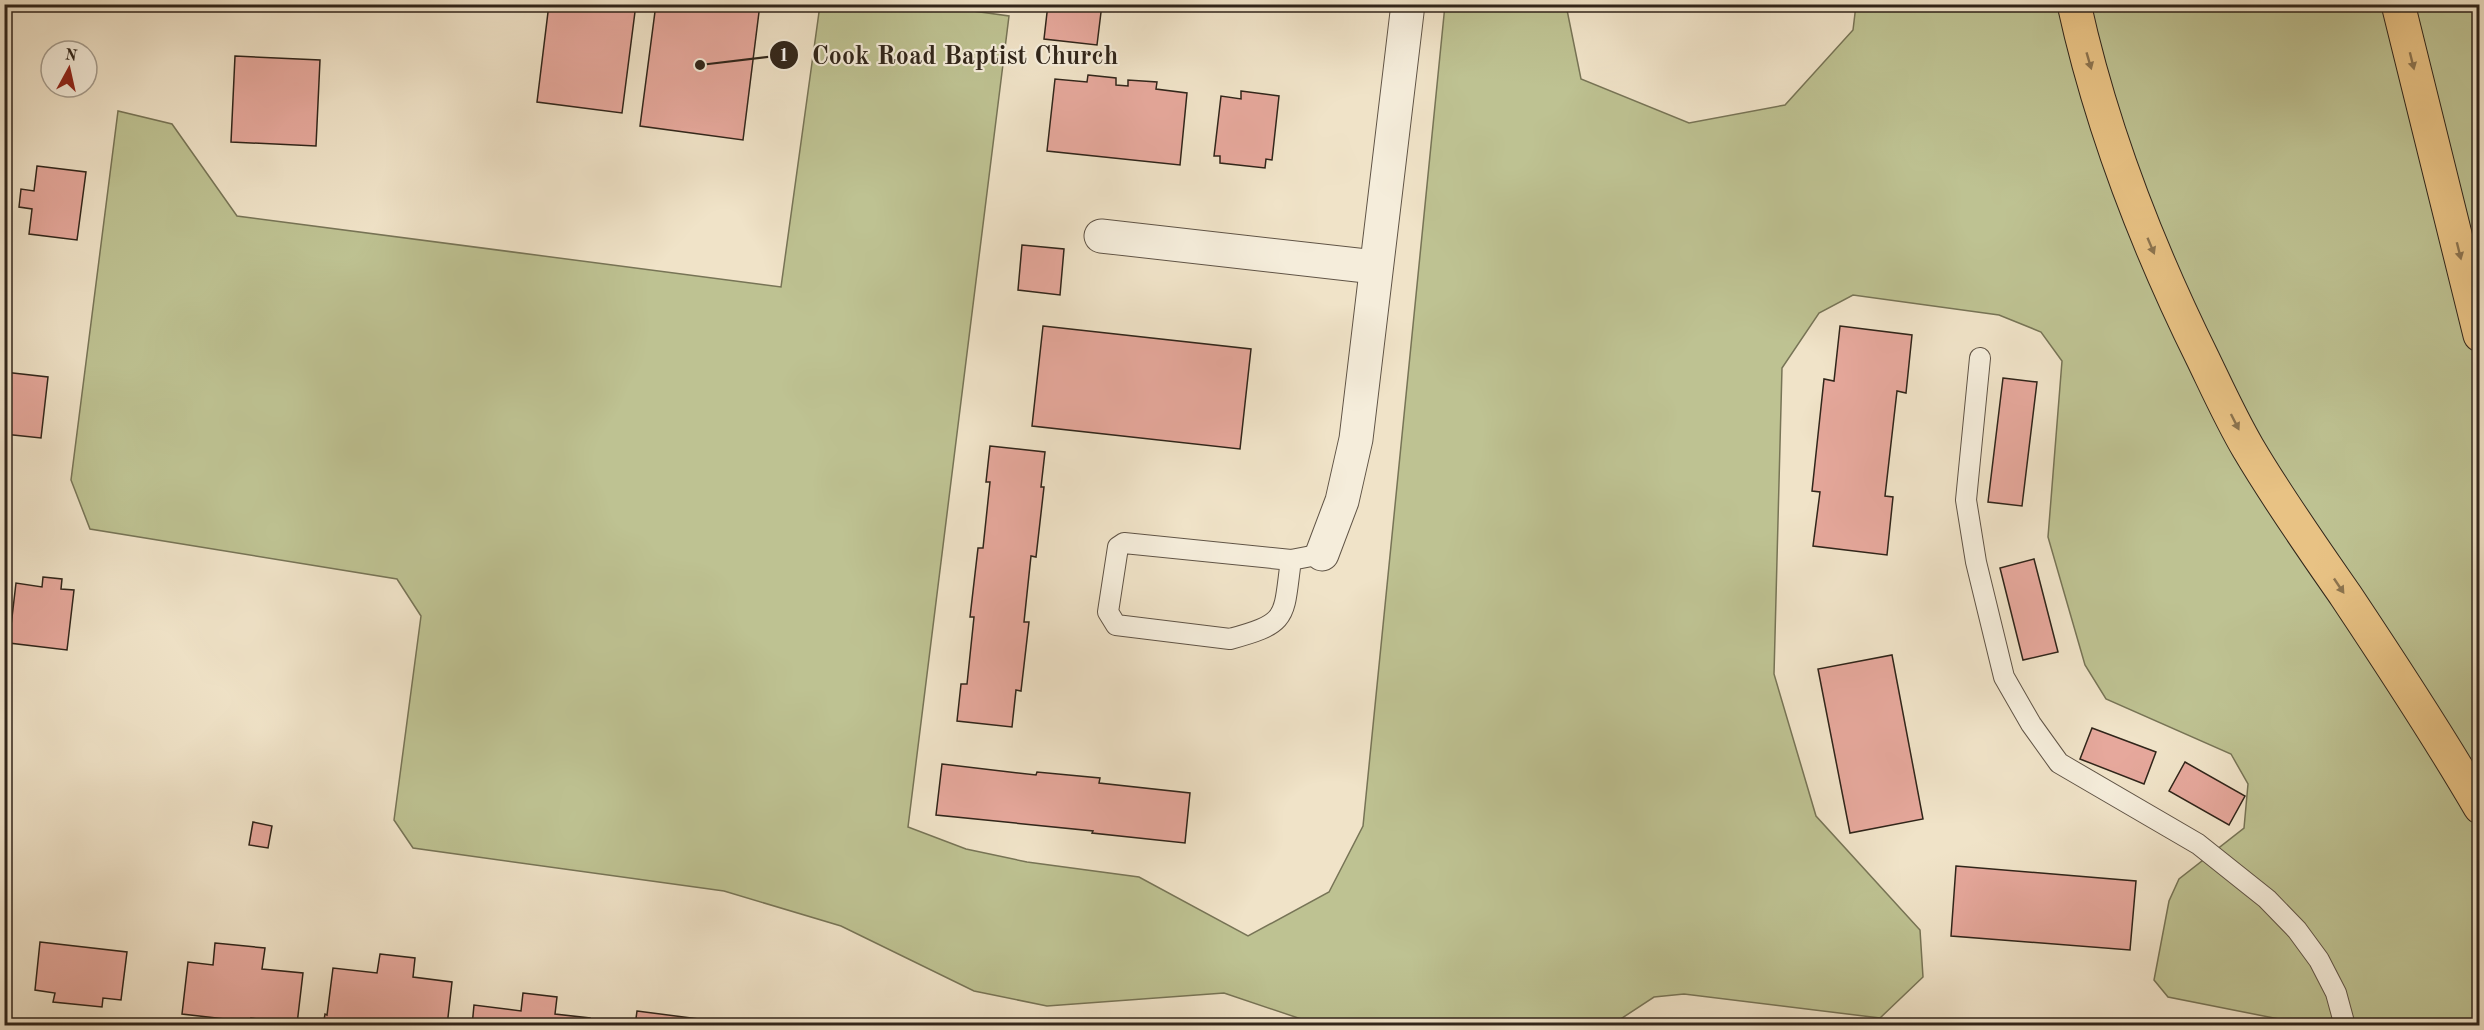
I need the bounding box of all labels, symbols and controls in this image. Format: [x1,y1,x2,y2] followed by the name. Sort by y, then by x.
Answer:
[769,33,1130,77] callout: Cook Road Baptist Church
[39,39,99,99] north arrow
[812,44,1118,70] text: Cook Road Baptist Church
[64,47,79,65] text: N
[779,47,789,65] text: 1
[2084,52,2094,70] one-way arrow
[2407,52,2417,70] one-way arrow
[2146,237,2156,255] one-way arrow
[2454,241,2464,260] one-way arrow
[2230,413,2239,430] one-way arrow
[2333,578,2345,594] one-way arrow

